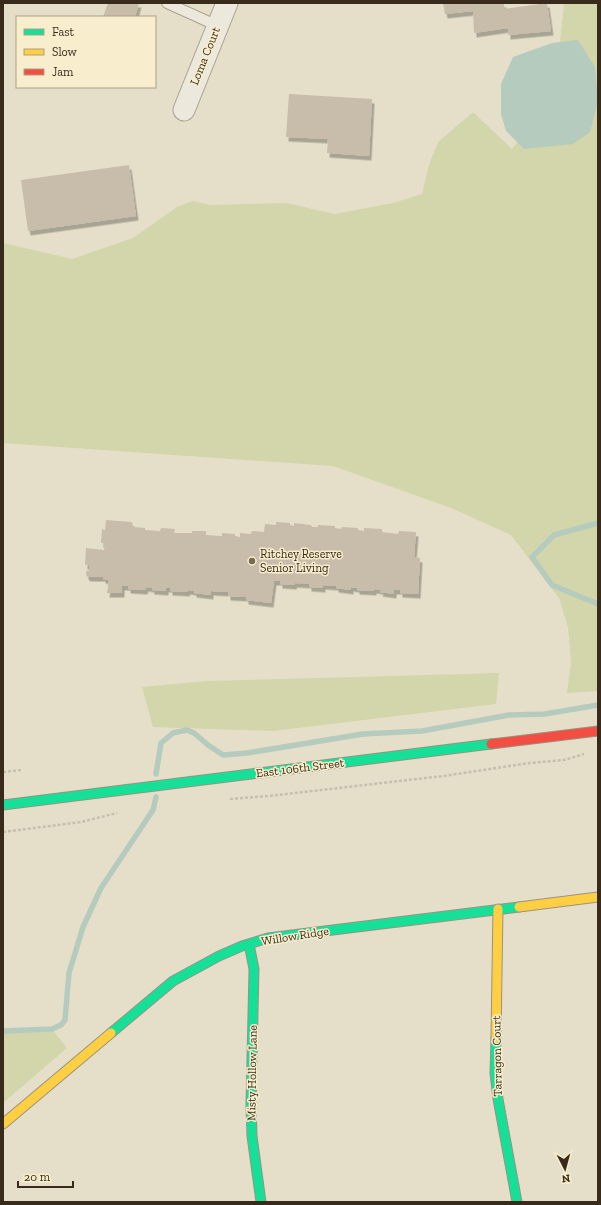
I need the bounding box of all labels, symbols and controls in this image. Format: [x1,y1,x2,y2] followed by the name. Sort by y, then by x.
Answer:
[16,16,156,88] legend
[187,24,223,87] street label: Loma Court
[52,25,75,39] text: Fast
[52,45,78,59] text: Slow
[52,65,74,79] text: Jam
[260,547,342,575] place label: Ritchey Reserve Senior Living
[247,556,257,566] marker: Ritchey Reserve Senior Living
[255,756,345,780] street label: East 106th Street
[260,924,330,948] street label: Willow Ridge
[489,1015,505,1097] street label: Tarragon Court
[244,1024,260,1121] street label: Misty Hollow Lane
[545,1149,585,1189] north arrow
[18,1163,73,1189] scale bar
[24,1170,51,1184] text: 20 m
[561,1172,571,1185] text: N

